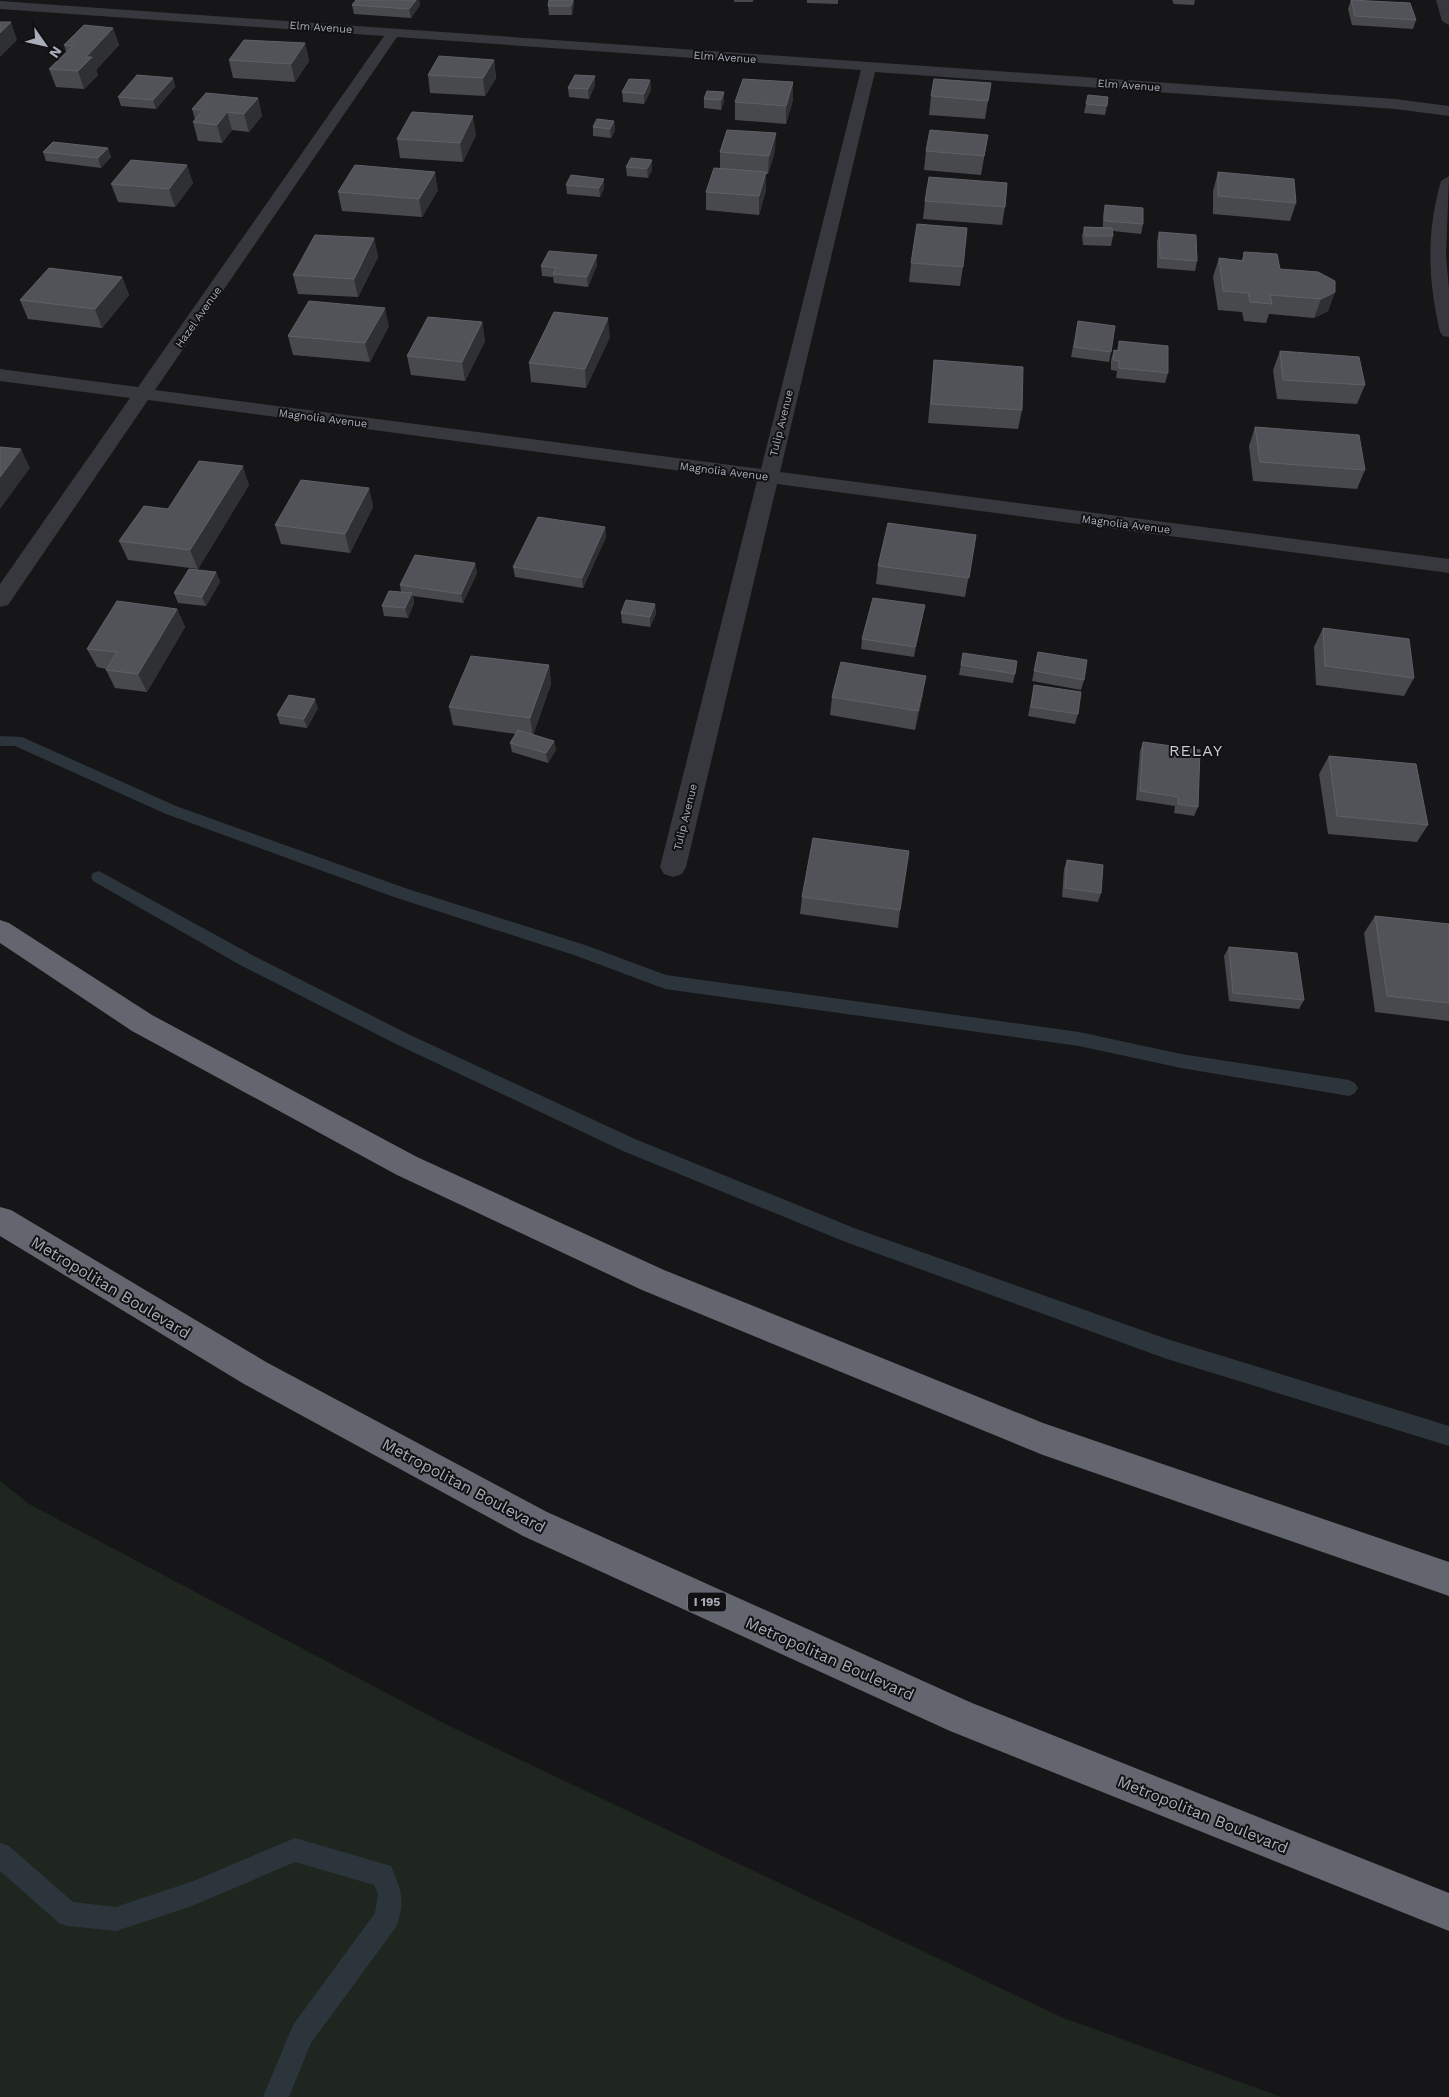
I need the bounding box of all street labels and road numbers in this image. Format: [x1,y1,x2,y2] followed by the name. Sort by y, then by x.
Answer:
[289,19,353,36] street label: Elm Avenue
[693,49,757,66] street label: Elm Avenue
[1097,77,1161,94] street label: Elm Avenue
[173,284,224,350] street label: Hazel Avenue
[767,388,796,458] street label: Tulip Avenue
[278,407,368,430] street label: Magnolia Avenue
[679,460,769,483] street label: Magnolia Avenue
[1081,513,1171,536] street label: Magnolia Avenue
[671,782,700,852] street label: Tulip Avenue
[28,1232,194,1343] street label: Metropolitan Boulevard
[379,1434,549,1537] street label: Metropolitan Boulevard
[688,1592,726,1611] road number: I 195
[743,1613,917,1704] street label: Metropolitan Boulevard
[1115,1772,1291,1857] street label: Metropolitan Boulevard

